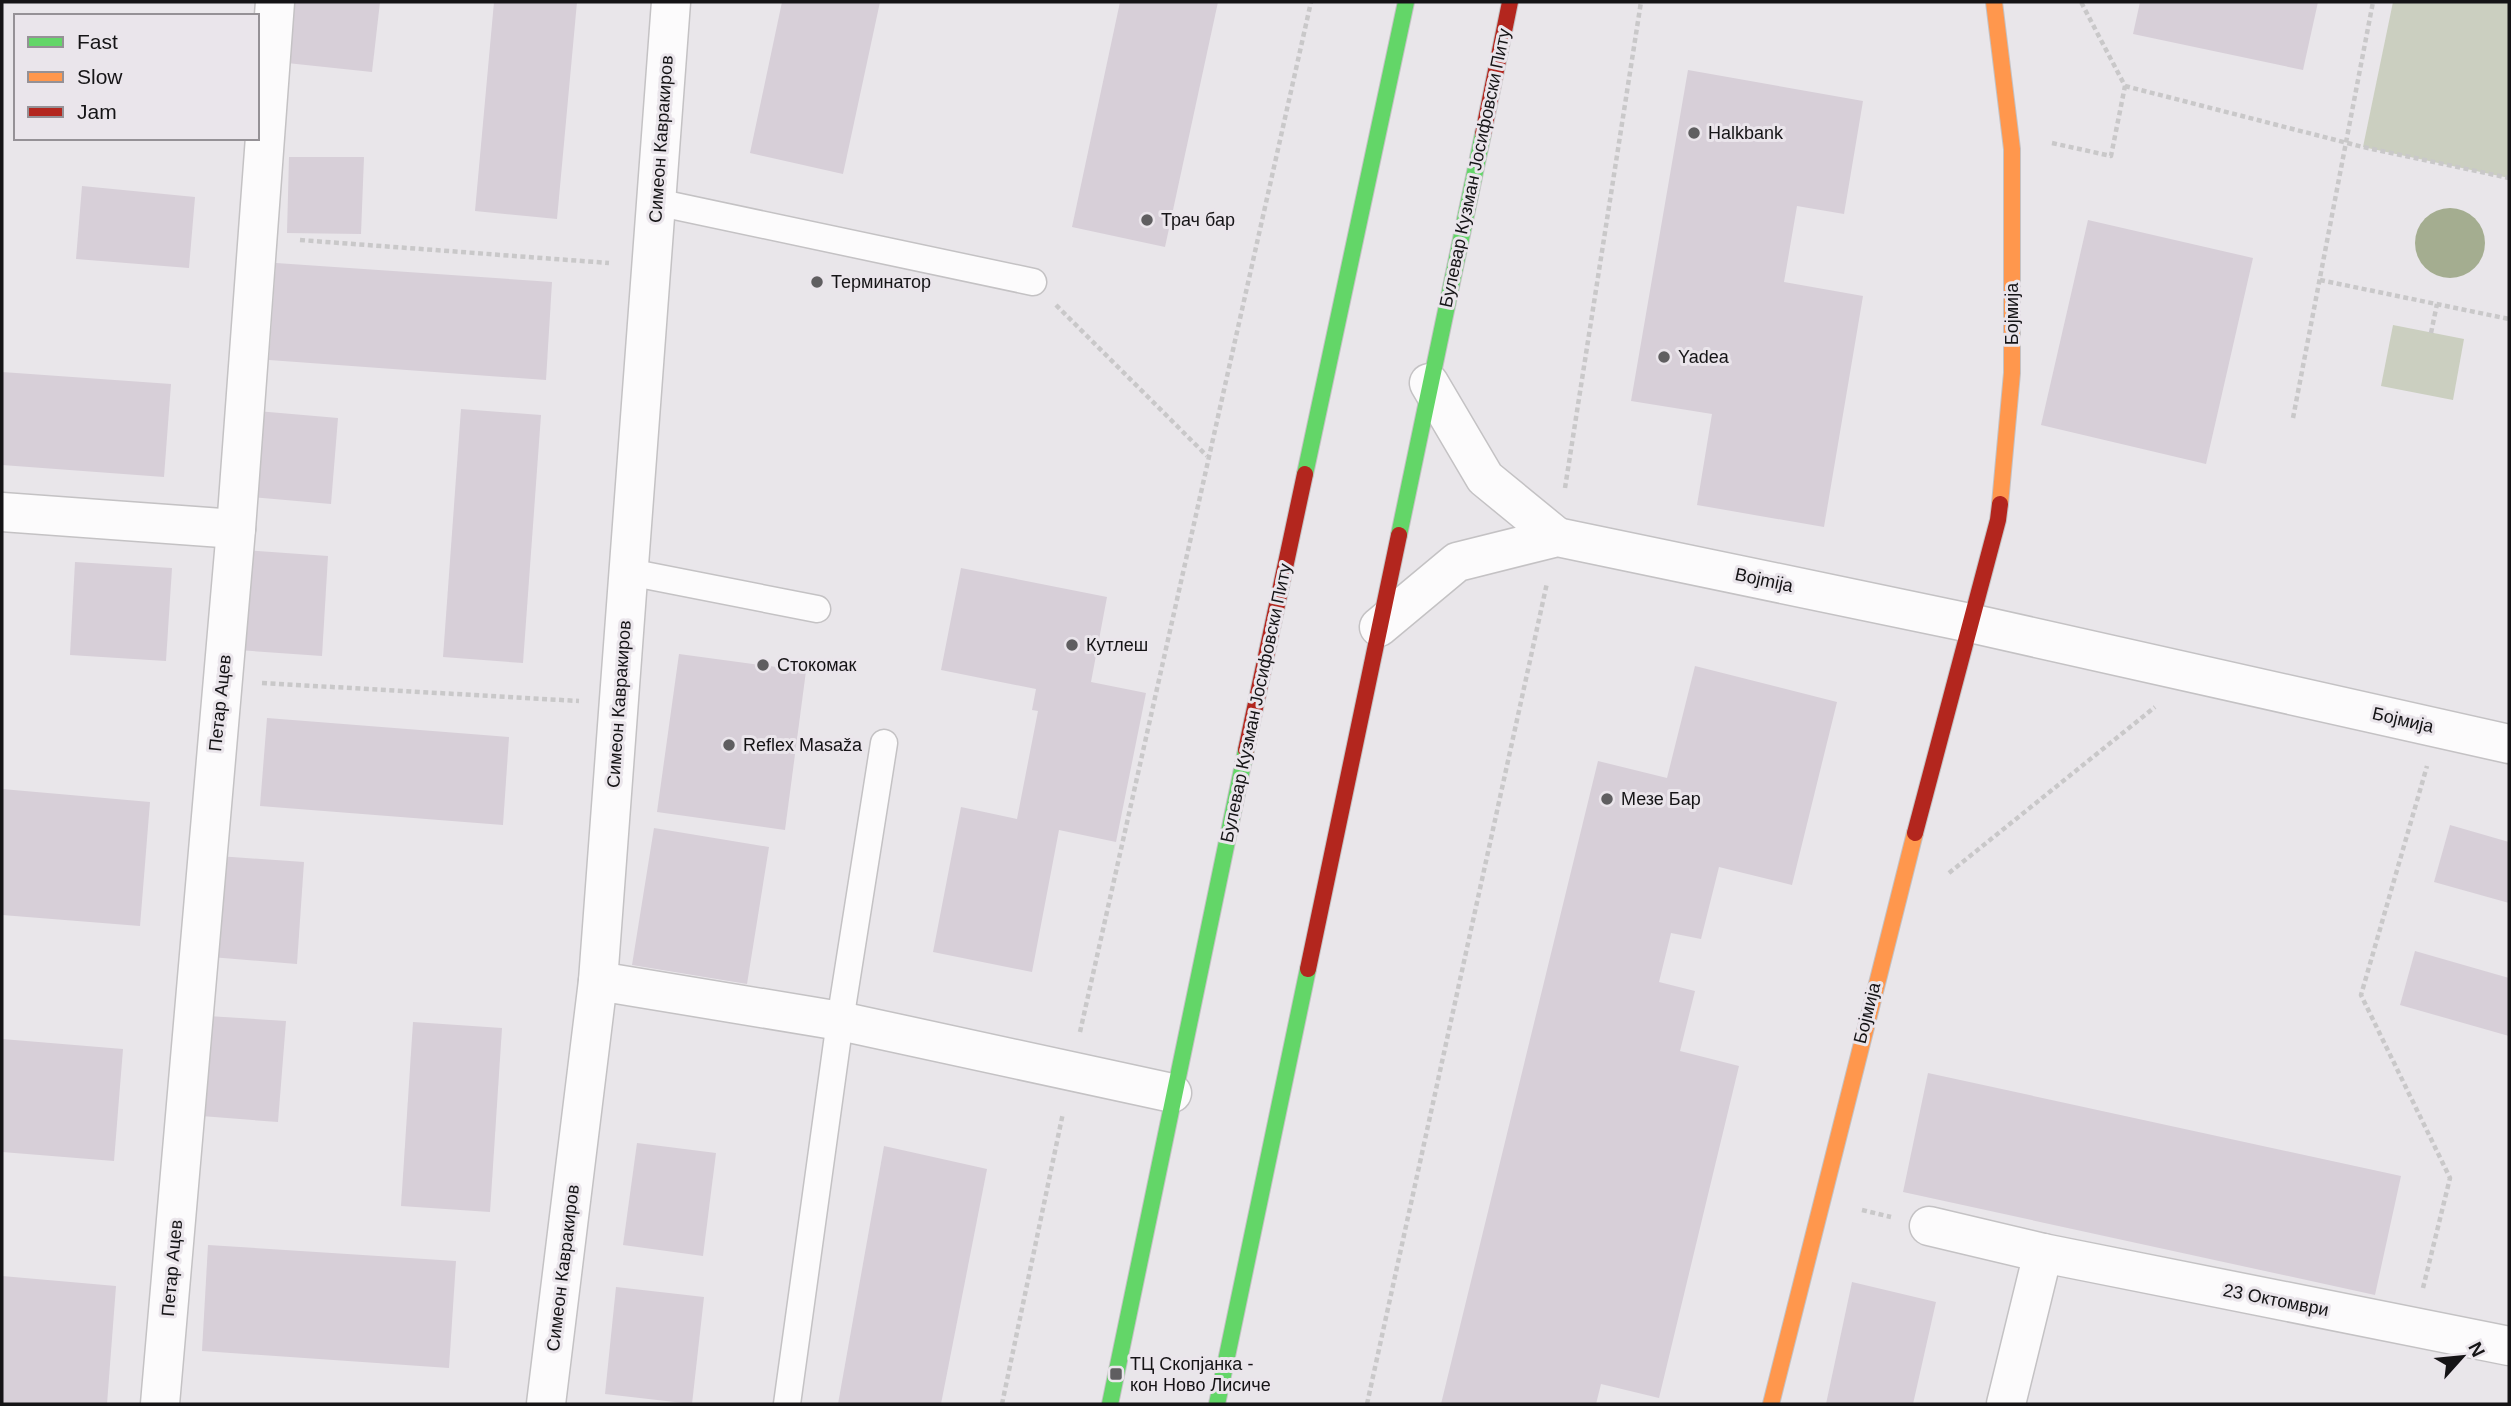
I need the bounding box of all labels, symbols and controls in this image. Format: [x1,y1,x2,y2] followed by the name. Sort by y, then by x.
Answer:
[14,14,259,140] legend
[1436,27,1514,309] street label: Булевар Кузман Јосифовски Питу
[77,30,118,53] text: Fast
[645,55,677,223] street label: Симеон Кавракиров
[77,65,123,88] text: Slow
[77,100,117,123] text: Jam
[1708,123,1784,143] place label: Halkbank
[1686,125,1702,141] marker: Halkbank
[1161,210,1235,230] place label: Трач бар
[1139,212,1155,228] marker: Трач бар
[831,272,931,292] place label: Терминатор
[809,274,825,290] marker: Терминатор
[2002,282,2022,345] street label: Бојмија
[1678,347,1730,367] place label: Yadea
[1656,349,1672,365] marker: Yadea
[1217,562,1295,844] street label: Булевар Кузман Јосифовски Питу
[1733,564,1796,596] street label: Bojmija
[603,620,635,788] street label: Симеон Кавракиров
[1086,635,1148,655] place label: Кутлеш
[1064,637,1080,653] marker: Кутлеш
[205,654,235,752] street label: Петар Ацев
[777,655,857,675] place label: Стокомак
[755,657,771,673] marker: Стокомак
[2370,703,2437,737] street label: Бојмија
[743,735,863,755] place label: Reflex Masaža
[721,737,737,753] marker: Reflex Masaža
[1621,789,1701,809] place label: Мезе Бар
[1599,791,1615,807] marker: Мезе Бар
[1850,979,1884,1046] street label: Бојмија
[543,1183,583,1353] street label: Симеон Кавракиров
[158,1219,186,1317] street label: Петар Ацев
[2221,1280,2331,1320] street label: 23 Октомври
[2427,1322,2497,1392] north arrow
[2464,1339,2489,1360] text: N
[1130,1354,1271,1395] place label: ТЦ Скопјанка - кон Ново Лисиче
[1108,1366,1124,1382] marker: ТЦ Скопјанка - кон Ново Лисиче

